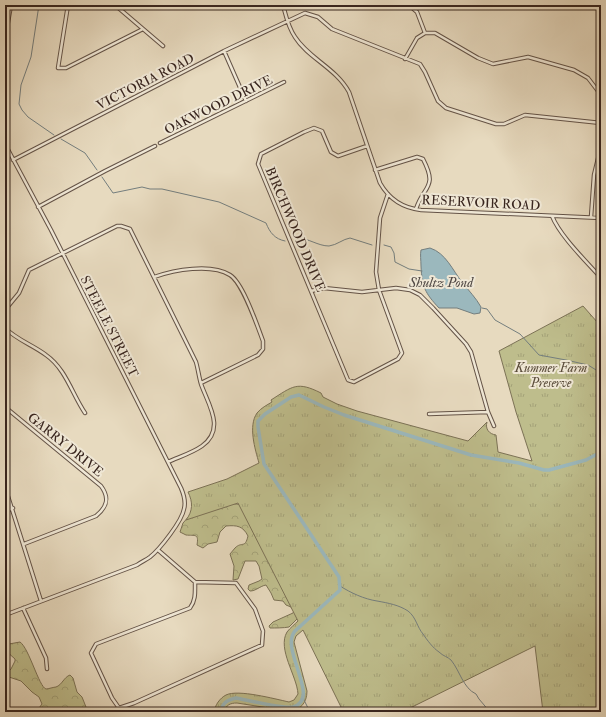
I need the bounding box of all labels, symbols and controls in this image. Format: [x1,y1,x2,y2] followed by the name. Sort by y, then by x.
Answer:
[94,50,197,113] street label: VICTORIA ROAD
[162,72,275,138] street label: OAKWOOD DRIVE
[262,165,329,294] street label: BIRCHWOOD DRIVE
[421,192,541,214] street label: RESERVOIR ROAD
[77,273,142,380] street label: STEELE STREET
[408,274,474,291] water label: Shultz Pond
[514,360,588,391] park label: Kummer Farm Preserve
[24,409,106,480] street label: GARRY DRIVE

